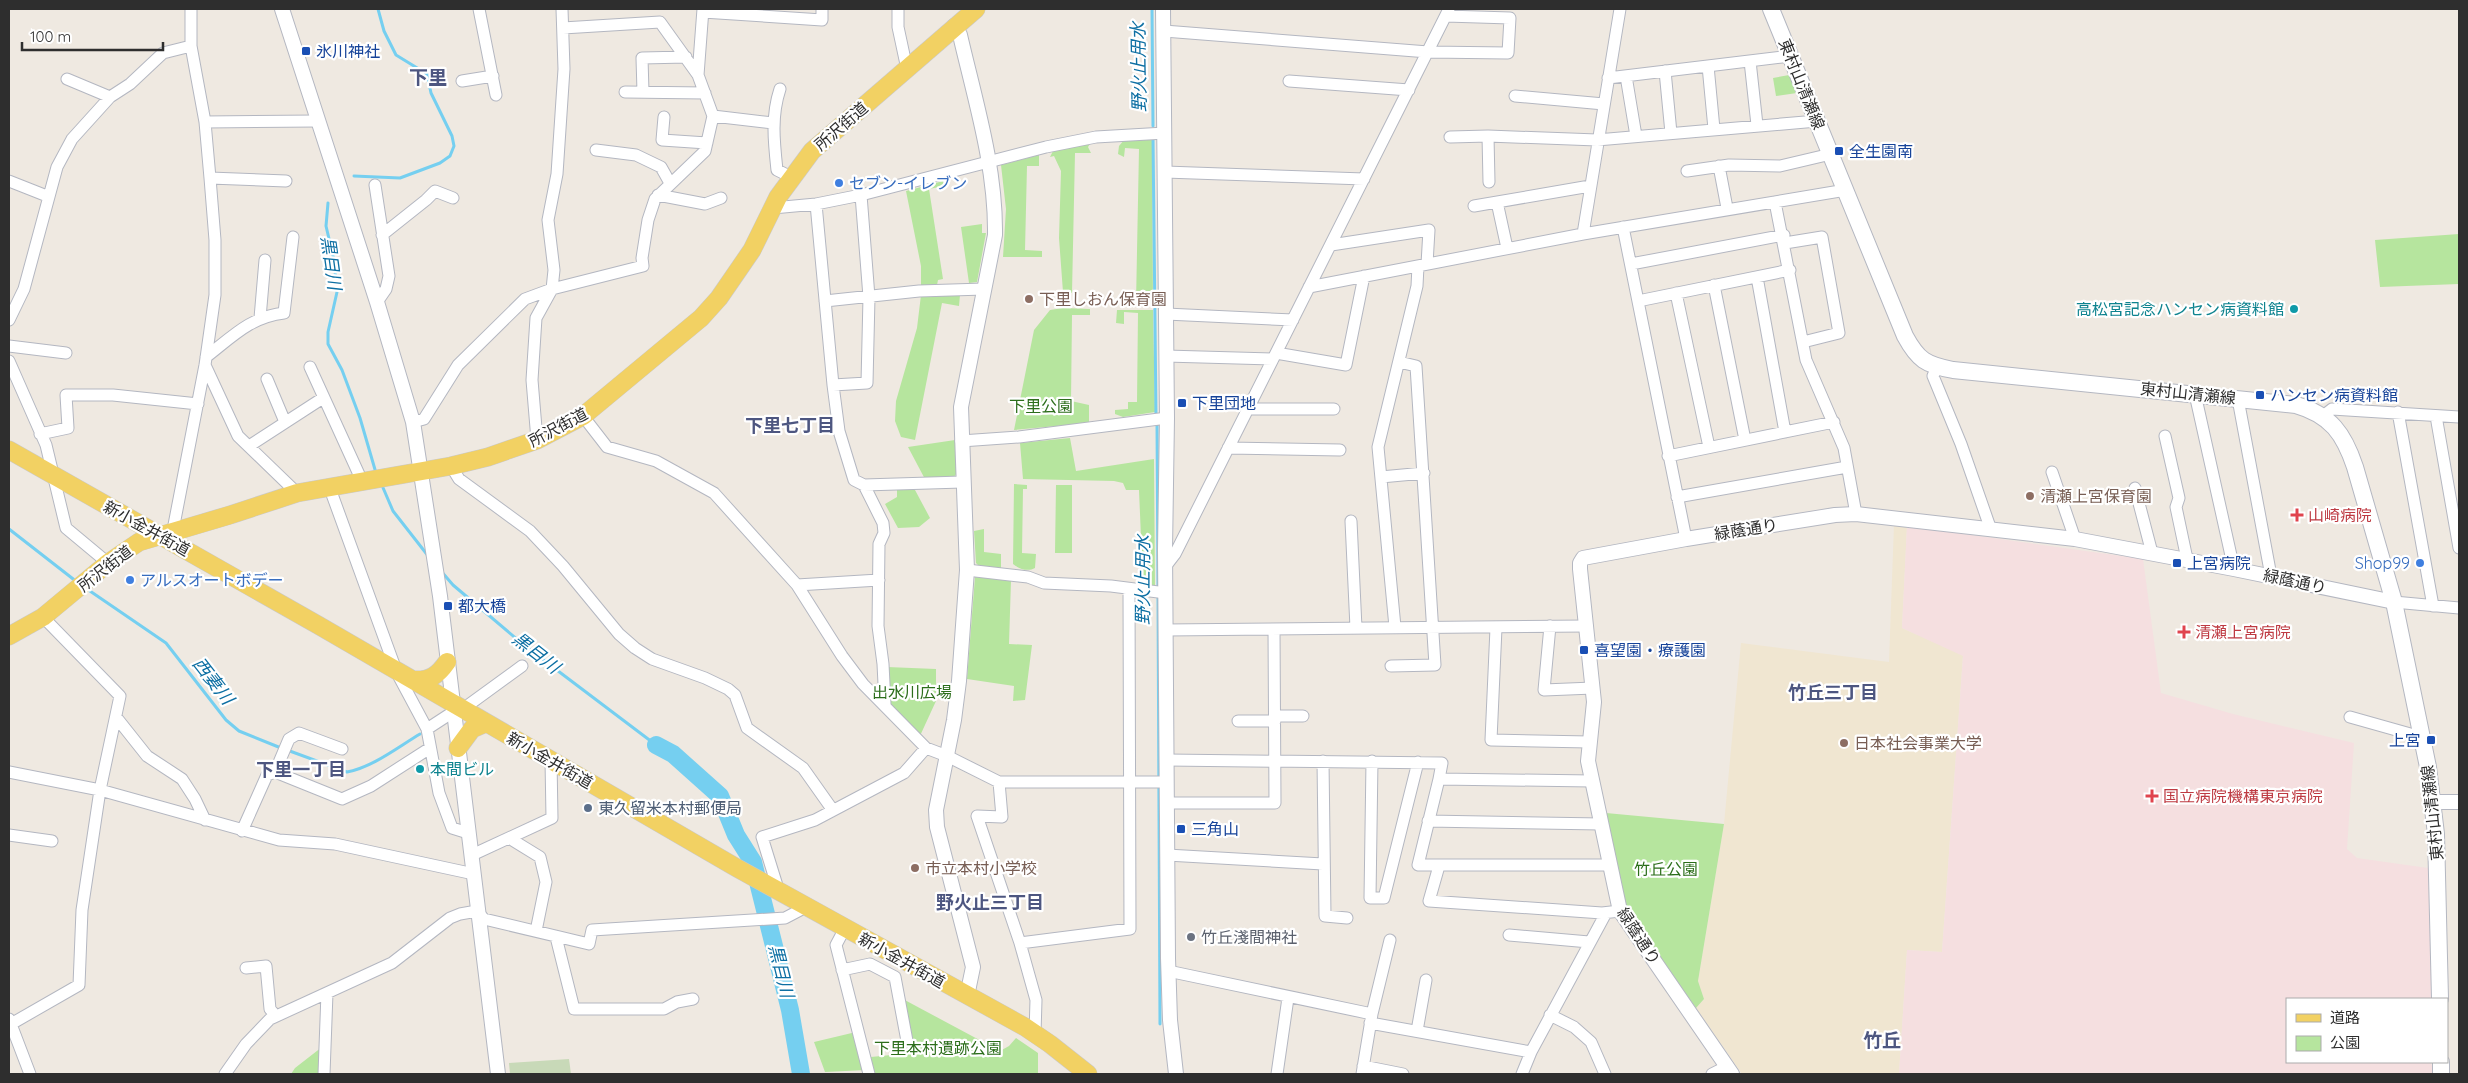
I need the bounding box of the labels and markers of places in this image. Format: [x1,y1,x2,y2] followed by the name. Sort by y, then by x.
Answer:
[316,41,380,61] place label: 氷川神社
[300,45,312,57] marker: 氷川神社
[1849,141,1913,161] place label: 全生園南
[1833,145,1845,157] marker: 全生園南
[849,173,967,193] place label: セブン-イレブン
[833,177,845,189] marker: セブン-イレブン
[1039,289,1167,309] place label: 下里しおん保育園
[1023,293,1035,305] marker: 下里しおん保育園
[2076,299,2284,319] place label: 高松宮記念ハンセン病資料館
[2288,303,2300,315] marker: 高松宮記念ハンセン病資料館
[2270,385,2398,405] place label: ハンセン病資料館
[2254,389,2266,401] marker: ハンセン病資料館
[1192,393,1256,413] place label: 下里団地
[1176,397,1188,409] marker: 下里団地
[2040,486,2152,506] place label: 清瀬上宮保育園
[2024,490,2036,502] marker: 清瀬上宮保育園
[2308,505,2372,525] place label: 山崎病院
[2290,508,2304,522] marker: 山崎病院
[2187,553,2251,573] place label: 上宮病院
[2355,553,2410,573] place label: Shop99
[2171,557,2183,569] marker: 上宮病院
[2414,557,2426,569] marker: Shop99
[140,570,284,590] place label: アルスオートボデー
[124,574,136,586] marker: アルスオートボデー
[458,596,506,616] place label: 都大橋
[442,600,454,612] marker: 都大橋
[2195,622,2291,642] place label: 清瀬上宮病院
[2177,625,2191,639] marker: 清瀬上宮病院
[1594,640,1706,660] place label: 喜望園・療護園
[1578,644,1590,656] marker: 喜望園・療護園
[2389,730,2421,750] place label: 上宮
[1854,733,1982,753] place label: 日本社会事業大学
[2425,734,2437,746] marker: 上宮
[1838,737,1850,749] marker: 日本社会事業大学
[430,759,494,779] place label: 本間ビル
[414,763,426,775] marker: 本間ビル
[2163,786,2323,806] place label: 国立病院機構東京病院
[2145,789,2159,803] marker: 国立病院機構東京病院
[598,798,742,818] place label: 東久留米本村郵便局
[582,802,594,814] marker: 東久留米本村郵便局
[1191,819,1239,839] place label: 三角山
[1175,823,1187,835] marker: 三角山
[925,858,1037,878] place label: 市立本村小学校
[909,862,921,874] marker: 市立本村小学校
[1201,927,1297,947] place label: 竹丘淺間神社
[1185,931,1197,943] marker: 竹丘淺間神社

